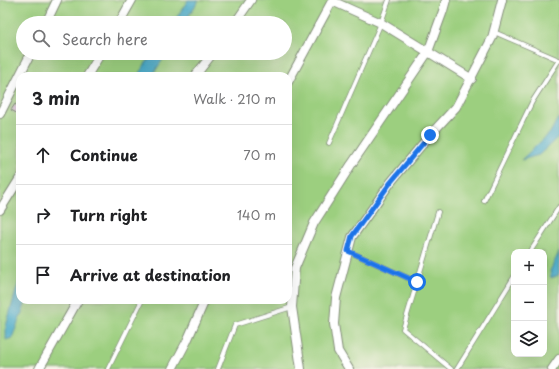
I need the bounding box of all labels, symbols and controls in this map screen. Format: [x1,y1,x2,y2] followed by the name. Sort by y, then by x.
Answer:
[16,16,292,60] search box
[30,27,52,49] icon: search
[62,27,148,50] text: Search here
[32,85,80,111] text: 3 min
[193,89,276,108] text: Walk · 210 m
[421,126,439,144] route end
[70,143,138,166] text: Continue
[32,144,54,166] icon: ahead
[243,145,276,164] text: 70 m
[70,203,147,226] text: Turn right
[32,204,54,226] icon: right
[237,205,276,224] text: 140 m
[511,249,547,357] map controls
[511,249,547,285] button: +
[70,263,231,286] text: Arrive at destination
[32,264,54,286] icon: arrive
[408,273,426,291] route start
[511,285,547,321] button: −
[511,321,547,357] button: layers

